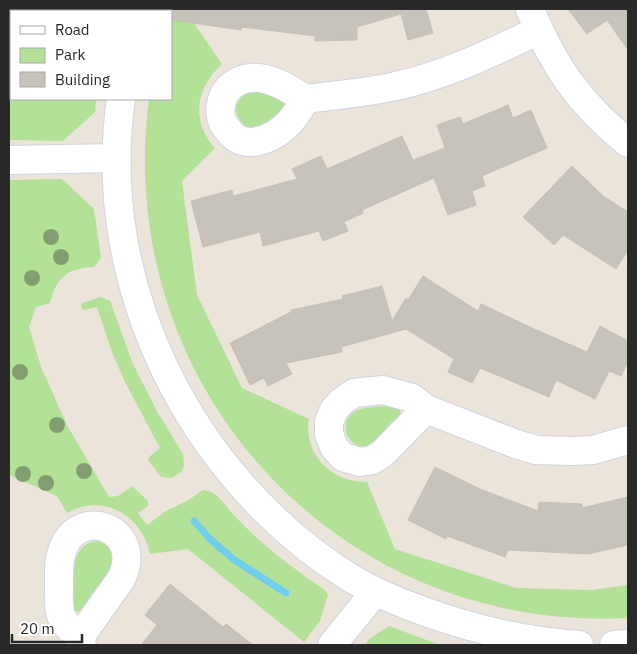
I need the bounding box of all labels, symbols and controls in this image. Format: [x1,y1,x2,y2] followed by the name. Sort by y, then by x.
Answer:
[10,10,172,100] legend
[55,20,90,39] text: Road
[55,45,85,64] text: Park
[55,70,110,89] text: Building
[12,612,82,644] scale bar
[20,619,55,638] text: 20 m

